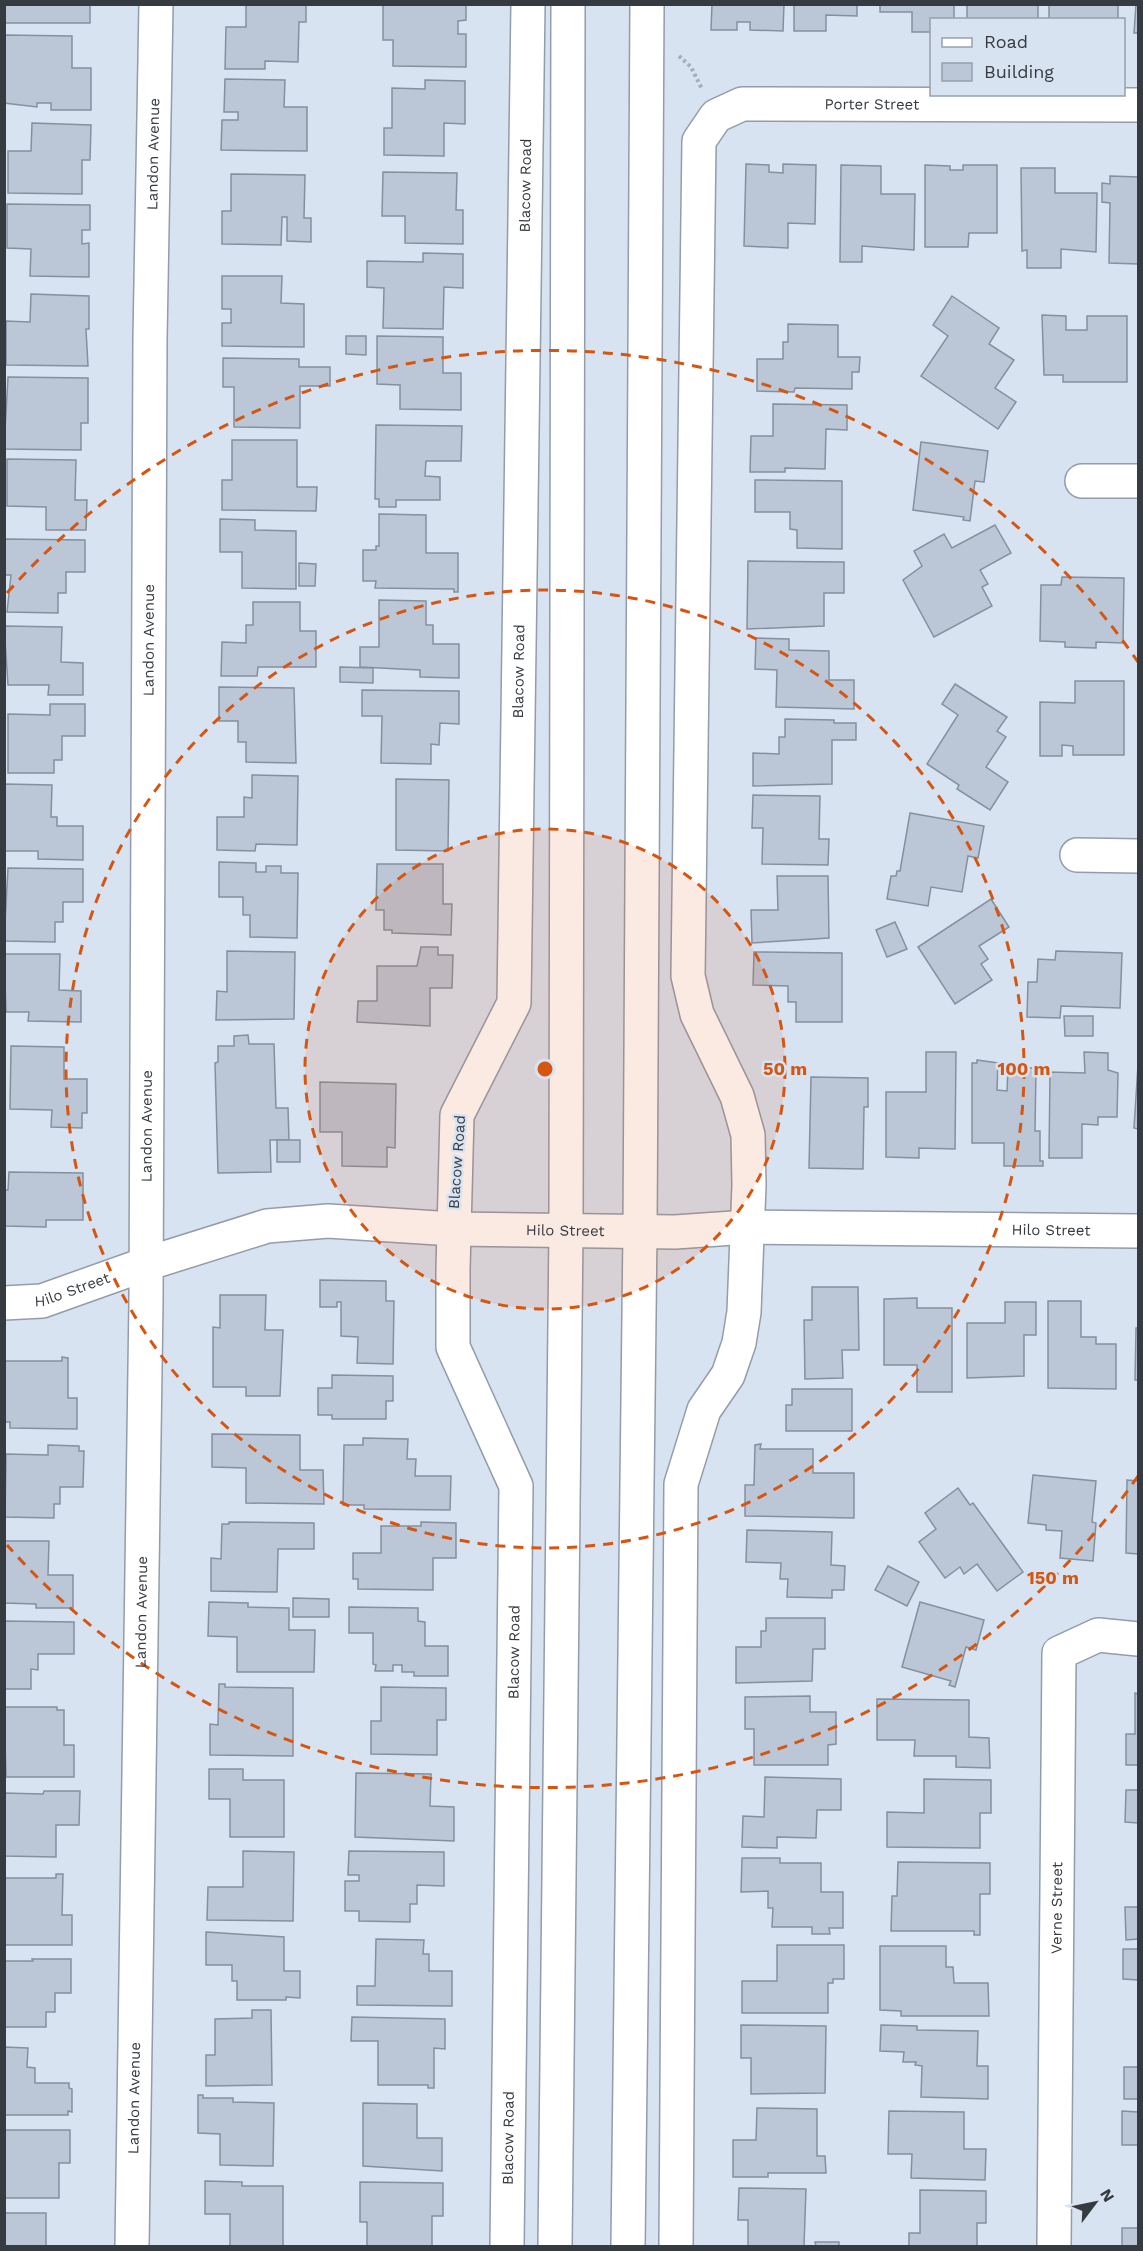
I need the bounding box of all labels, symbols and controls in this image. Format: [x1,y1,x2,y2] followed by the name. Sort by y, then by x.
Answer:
[930,18,1125,96] legend
[984,31,1028,52] text: Road
[984,61,1054,82] text: Building
[825,95,920,113] street label: Porter Street
[143,98,163,210] street label: Landon Avenue
[516,138,535,233] street label: Blacow Road
[140,584,158,696] street label: Landon Avenue
[509,624,528,719] street label: Blacow Road
[763,1058,807,1079] text: 50 m
[997,1058,1051,1079] text: 100 m
[535,1059,555,1079] centre of rings
[137,1070,156,1182] street label: Landon Avenue
[445,1114,469,1210] street label: Blacow Road
[526,1221,606,1240] street label: Hilo Street
[1012,1221,1091,1240] street label: Hilo Street
[34,1268,113,1310] street label: Hilo Street
[132,1556,151,1668] street label: Landon Avenue
[1027,1567,1079,1588] text: 150 m
[504,1605,524,1699] street label: Blacow Road
[1047,1861,1066,1954] street label: Verne Street
[124,2042,144,2154] street label: Landon Avenue
[499,2091,518,2185] street label: Blacow Road
[1065,2173,1125,2233] north arrow
[1096,2185,1118,2205] text: N

